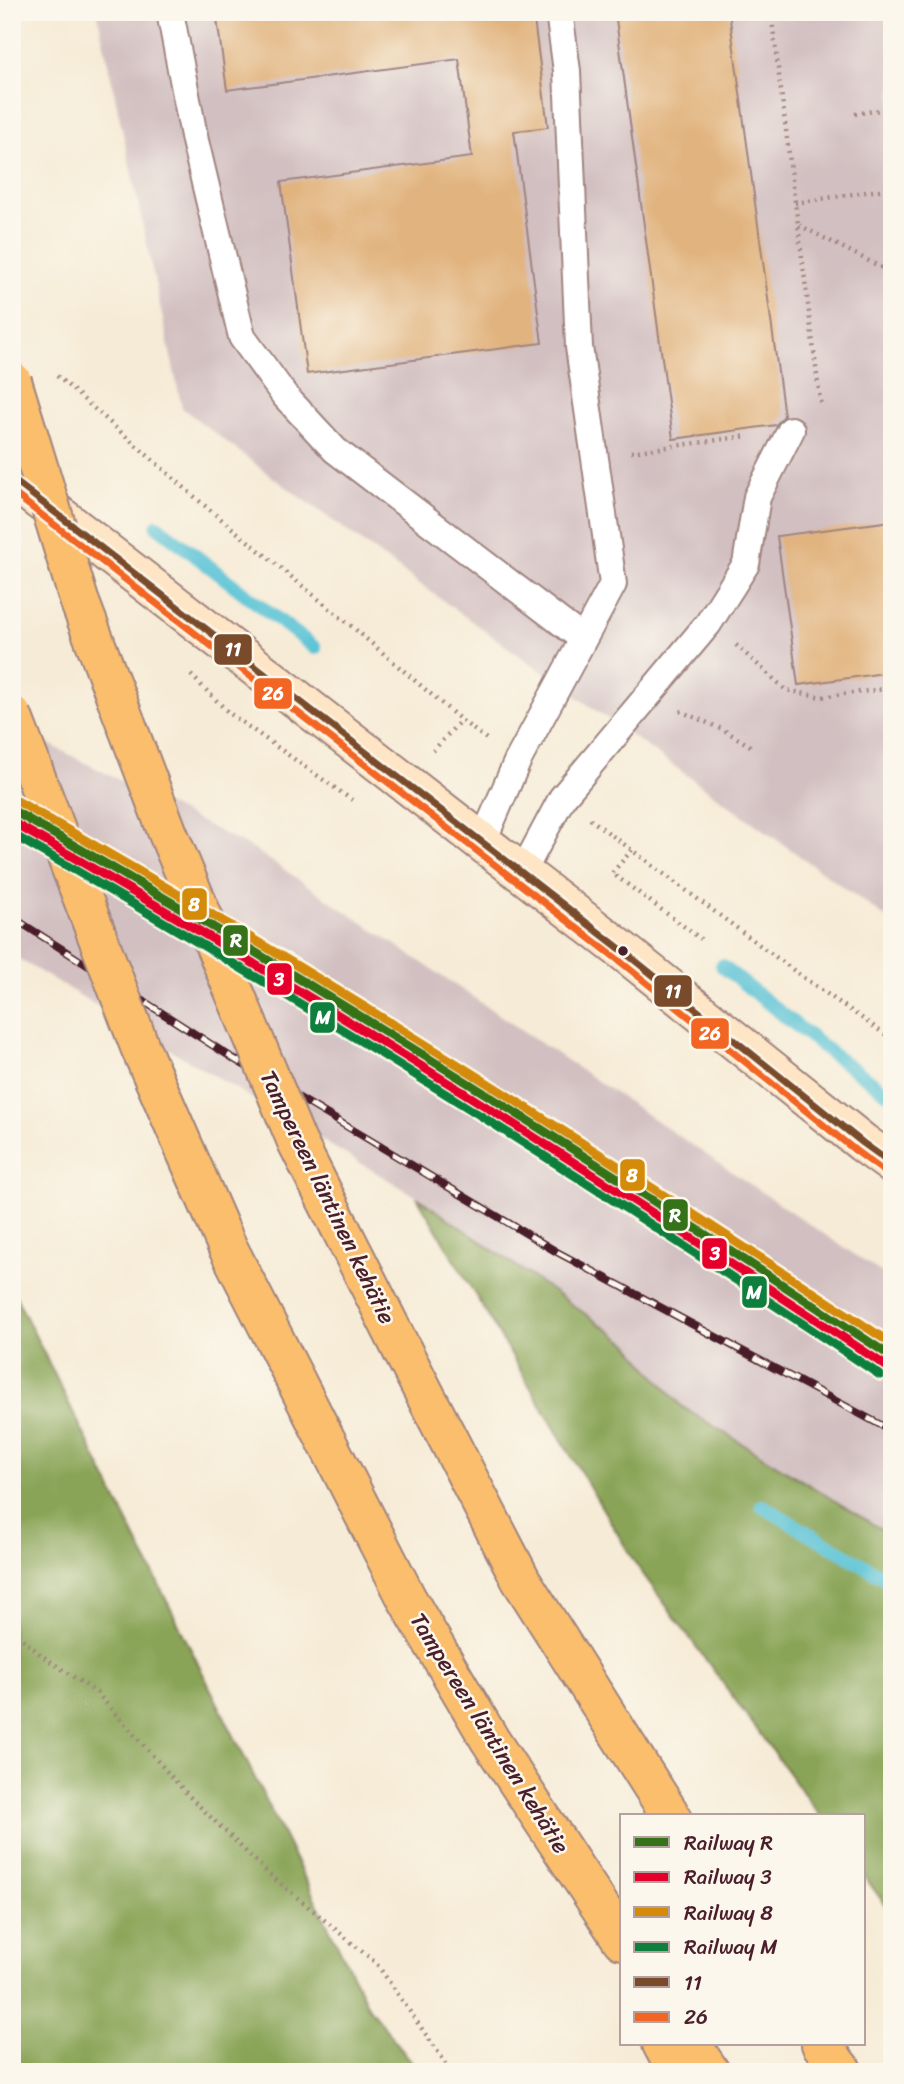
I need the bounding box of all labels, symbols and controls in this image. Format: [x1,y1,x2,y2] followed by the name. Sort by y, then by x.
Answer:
[213,633,253,666] line badge: 11
[225,633,241,666] text: 11
[253,677,293,710] line badge: 26
[261,677,284,710] text: 26
[181,887,208,921] line badge: 8
[187,888,200,921] text: 8
[222,924,249,957] line badge: R
[229,924,242,957] text: R
[616,944,630,958] unlabelled marker
[266,962,293,996] line badge: 3
[273,963,285,996] text: 3
[653,974,693,1008] line badge: 11
[665,975,681,1008] text: 11
[309,1001,336,1034] line badge: M
[314,1001,331,1034] text: M
[690,1017,730,1050] line badge: 26
[698,1017,721,1050] text: 26
[248,1063,407,1332] street label: Tampereen läntinen kehätie
[619,1158,646,1192] line badge: 8
[625,1159,638,1192] text: 8
[662,1198,689,1232] line badge: R
[668,1199,681,1232] text: R
[701,1237,728,1270] line badge: 3
[709,1237,721,1270] text: 3
[741,1275,768,1309] line badge: M
[745,1276,762,1309] text: M
[398,1604,581,1862] street label: Tampereen läntinen kehätie
[620,1814,866,2046] legend
[684,1824,773,1862] text: Railway R
[684,1858,772,1896] text: Railway 3
[684,1894,773,1932] text: Railway 8
[684,1928,777,1966] text: Railway M
[684,1964,702,2002] text: 11
[684,1998,708,2036] text: 26

